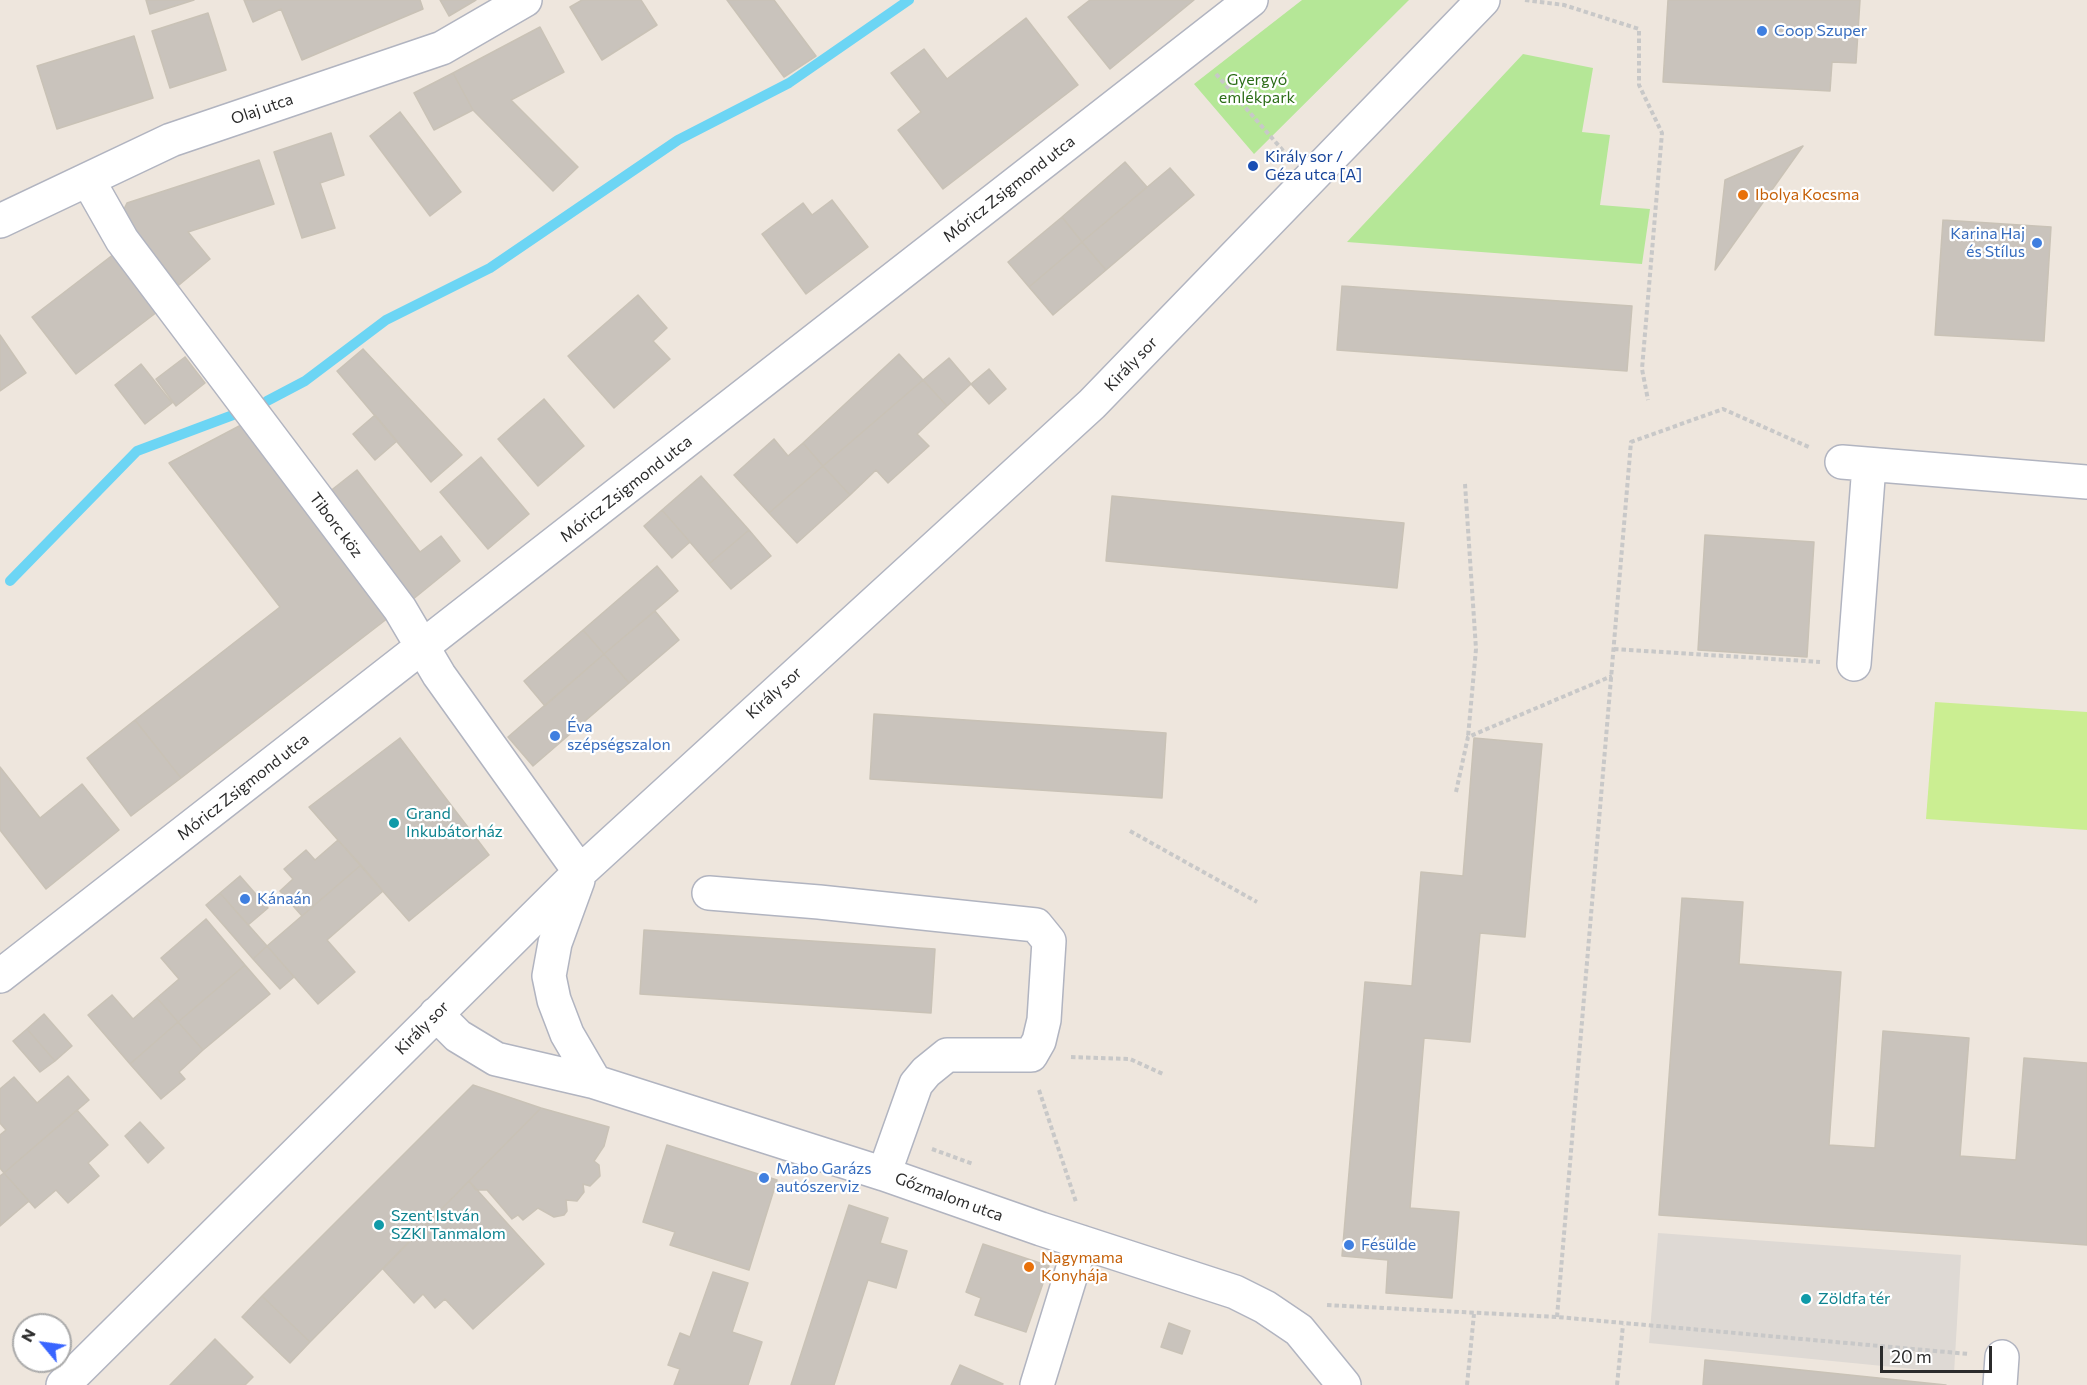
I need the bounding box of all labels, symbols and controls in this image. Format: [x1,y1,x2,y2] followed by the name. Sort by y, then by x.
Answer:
[1774,21,1867,41] place label: Coop Szuper
[1755,24,1769,38] marker: Coop Szuper
[1219,70,1295,108] park label: Gyergyó emlékpark
[228,89,296,129] street label: Olaj utca
[939,132,1079,246] street label: Móricz Zsigmond utca
[1265,147,1362,185] place label: Király sor / Géza utca [A]
[1246,159,1260,173] marker: Király sor / Géza utca [A]
[1755,185,1859,205] place label: Ibolya Kocsma
[1736,188,1750,202] marker: Ibolya Kocsma
[1950,224,2025,262] place label: Karina Haj és Stílus
[2030,236,2044,250] marker: Karina Haj és Stílus
[1100,333,1162,395] street label: Király sor
[556,432,696,546] street label: Móricz Zsigmond utca
[305,489,367,561] street label: Tiborc köz
[742,663,806,723] street label: Király sor
[567,717,671,755] place label: Éva szépségszalon
[548,729,562,743] marker: Éva szépségszalon
[173,730,313,844] street label: Móricz Zsigmond utca
[406,804,503,842] place label: Grand Inkubátorház
[387,816,401,830] marker: Grand Inkubátorház
[257,889,311,909] place label: Kánaán
[238,892,252,906] marker: Kánaán
[391,997,453,1059] street label: Király sor
[776,1159,871,1197] place label: Mabo Garázs autószerviz
[892,1169,1006,1225] street label: Gőzmalom utca
[757,1171,771,1185] marker: Mabo Garázs autószerviz
[391,1206,506,1244] place label: Szent István SZKI Tanmalom
[372,1218,386,1232] marker: Szent István SZKI Tanmalom
[1361,1235,1416,1255] place label: Fésülde
[1342,1238,1356,1252] marker: Fésülde
[1041,1248,1123,1286] place label: Nagymama Konyhája
[1022,1260,1036,1274] marker: Nagymama Konyhája
[1818,1289,1890,1309] place label: Zöldfa tér
[1799,1292,1813,1306] marker: Zöldfa tér
[12,1313,72,1373] north arrow
[16,1325,39,1345] text: N
[1883,1334,1996,1372] scale bar
[1891,1345,1932,1367] text: 20 m

